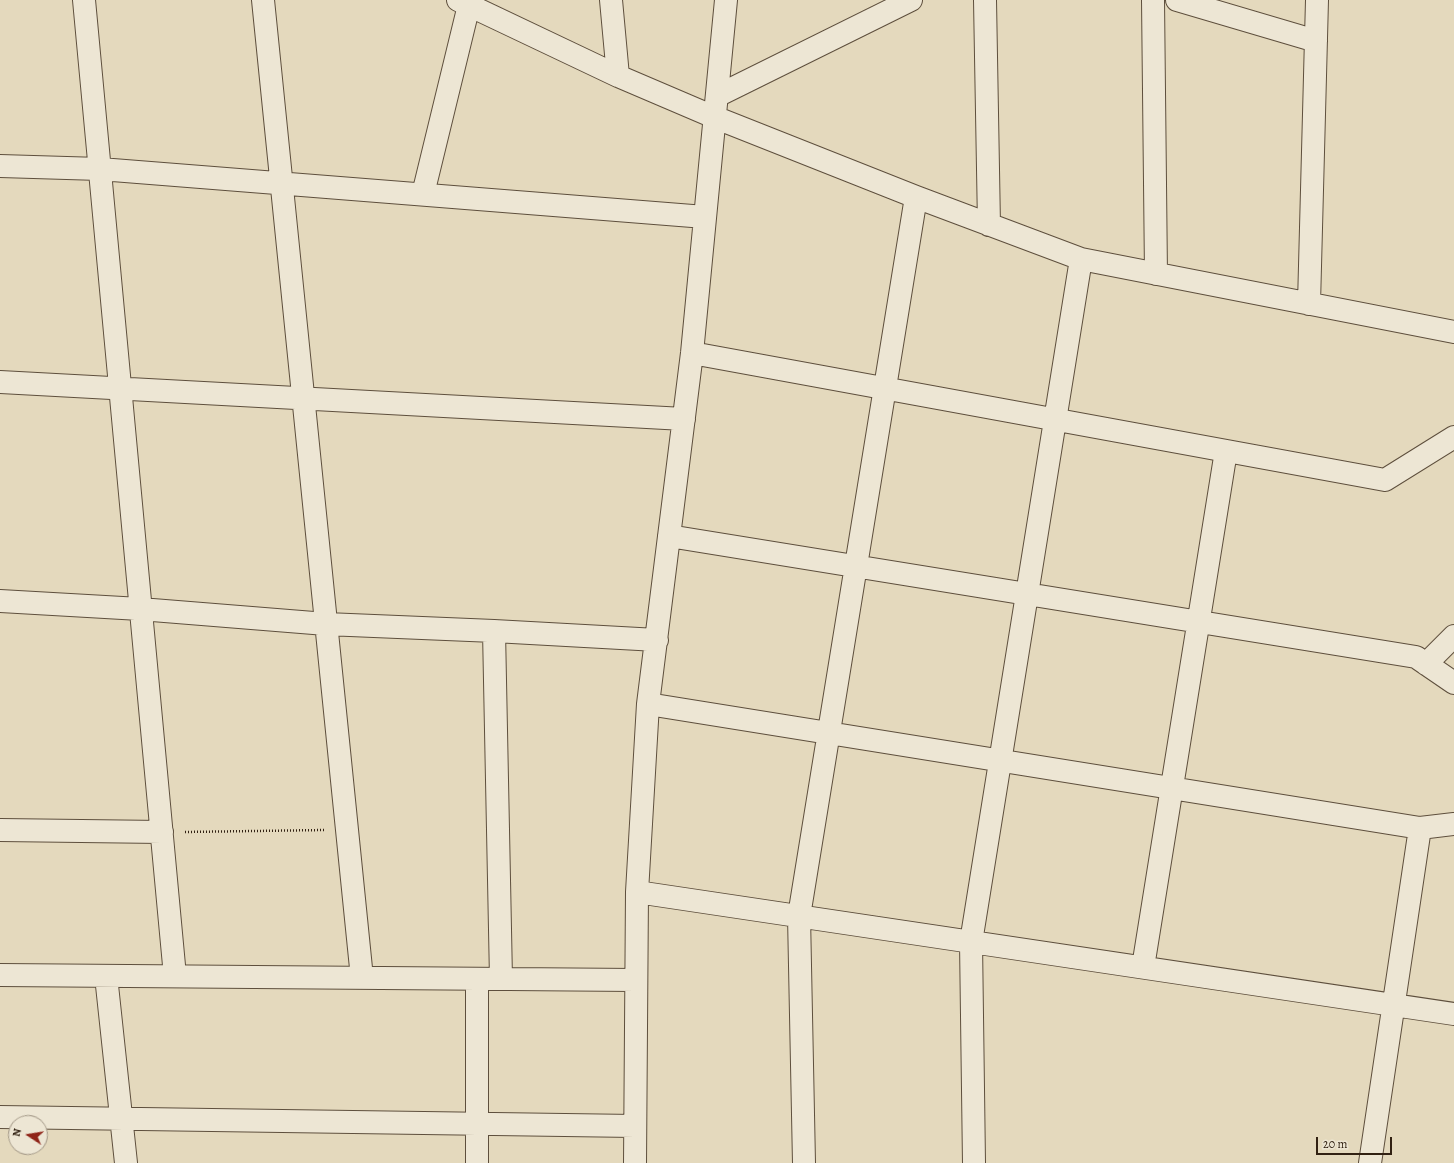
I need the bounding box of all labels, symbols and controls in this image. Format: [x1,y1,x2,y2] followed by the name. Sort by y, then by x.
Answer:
[8,1115,48,1155] north arrow
[9,1127,25,1138] text: N
[1318,1129,1394,1155] scale bar
[1323,1136,1347,1152] text: 20 m

